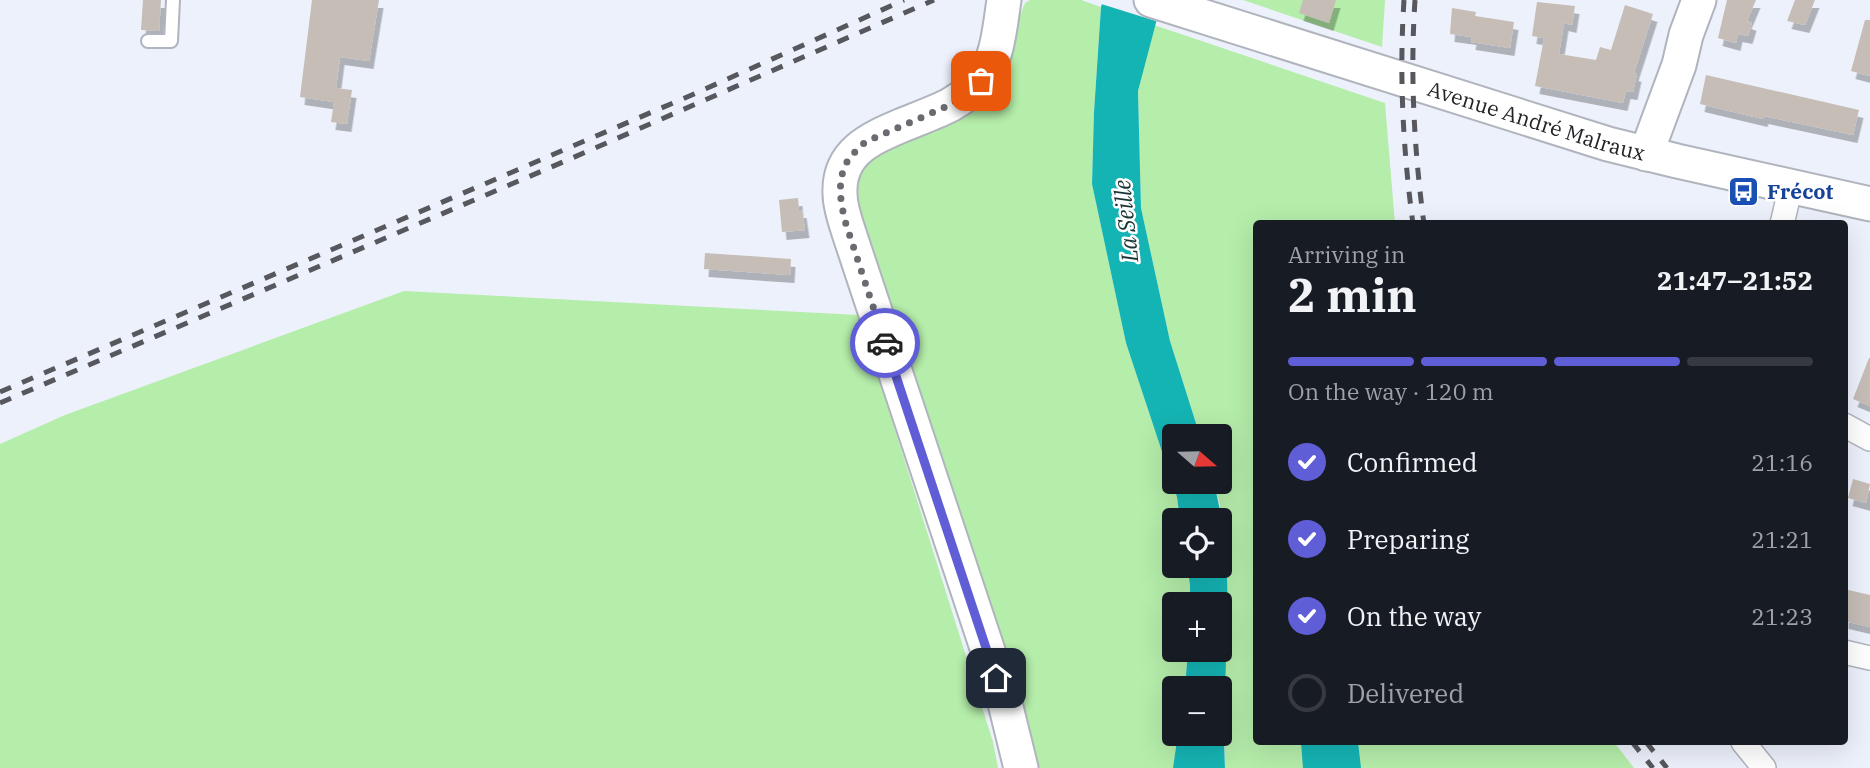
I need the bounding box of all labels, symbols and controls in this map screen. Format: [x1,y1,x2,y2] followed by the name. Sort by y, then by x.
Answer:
[951,51,1011,111] pin
[962,62,1000,100] icon: bag
[1424,74,1648,167] street label: Avenue André Malraux
[1727,174,1761,208] bus stop icon: Frécot
[1767,177,1833,205] place label: Frécot
[1106,178,1144,265] water label: La Seille
[1288,239,1405,269] text: Arriving in
[1657,263,1813,297] text: 21:47–21:52
[1288,265,1417,325] text: 2 min
[850,308,920,378] courier
[866,324,904,362] icon: car
[1288,376,1494,406] text: On the way · 120 m
[1162,424,1232,494] north arrow
[1162,424,1232,746] map controls
[1288,443,1326,481] icon: check
[1347,445,1478,479] text: Confirmed
[1751,447,1813,477] text: 21:16
[1162,508,1232,578] button: locate
[1288,520,1326,558] icon: check
[1347,522,1469,556] text: Preparing
[1751,524,1813,554] text: 21:21
[1162,592,1232,662] button: +
[1288,597,1326,635] icon: check
[1347,599,1481,633] text: On the way
[1751,601,1813,631] text: 21:23
[966,648,1026,708] pin
[977,659,1015,697] icon: home
[1162,676,1232,746] button: −
[1347,676,1464,710] text: Delivered

